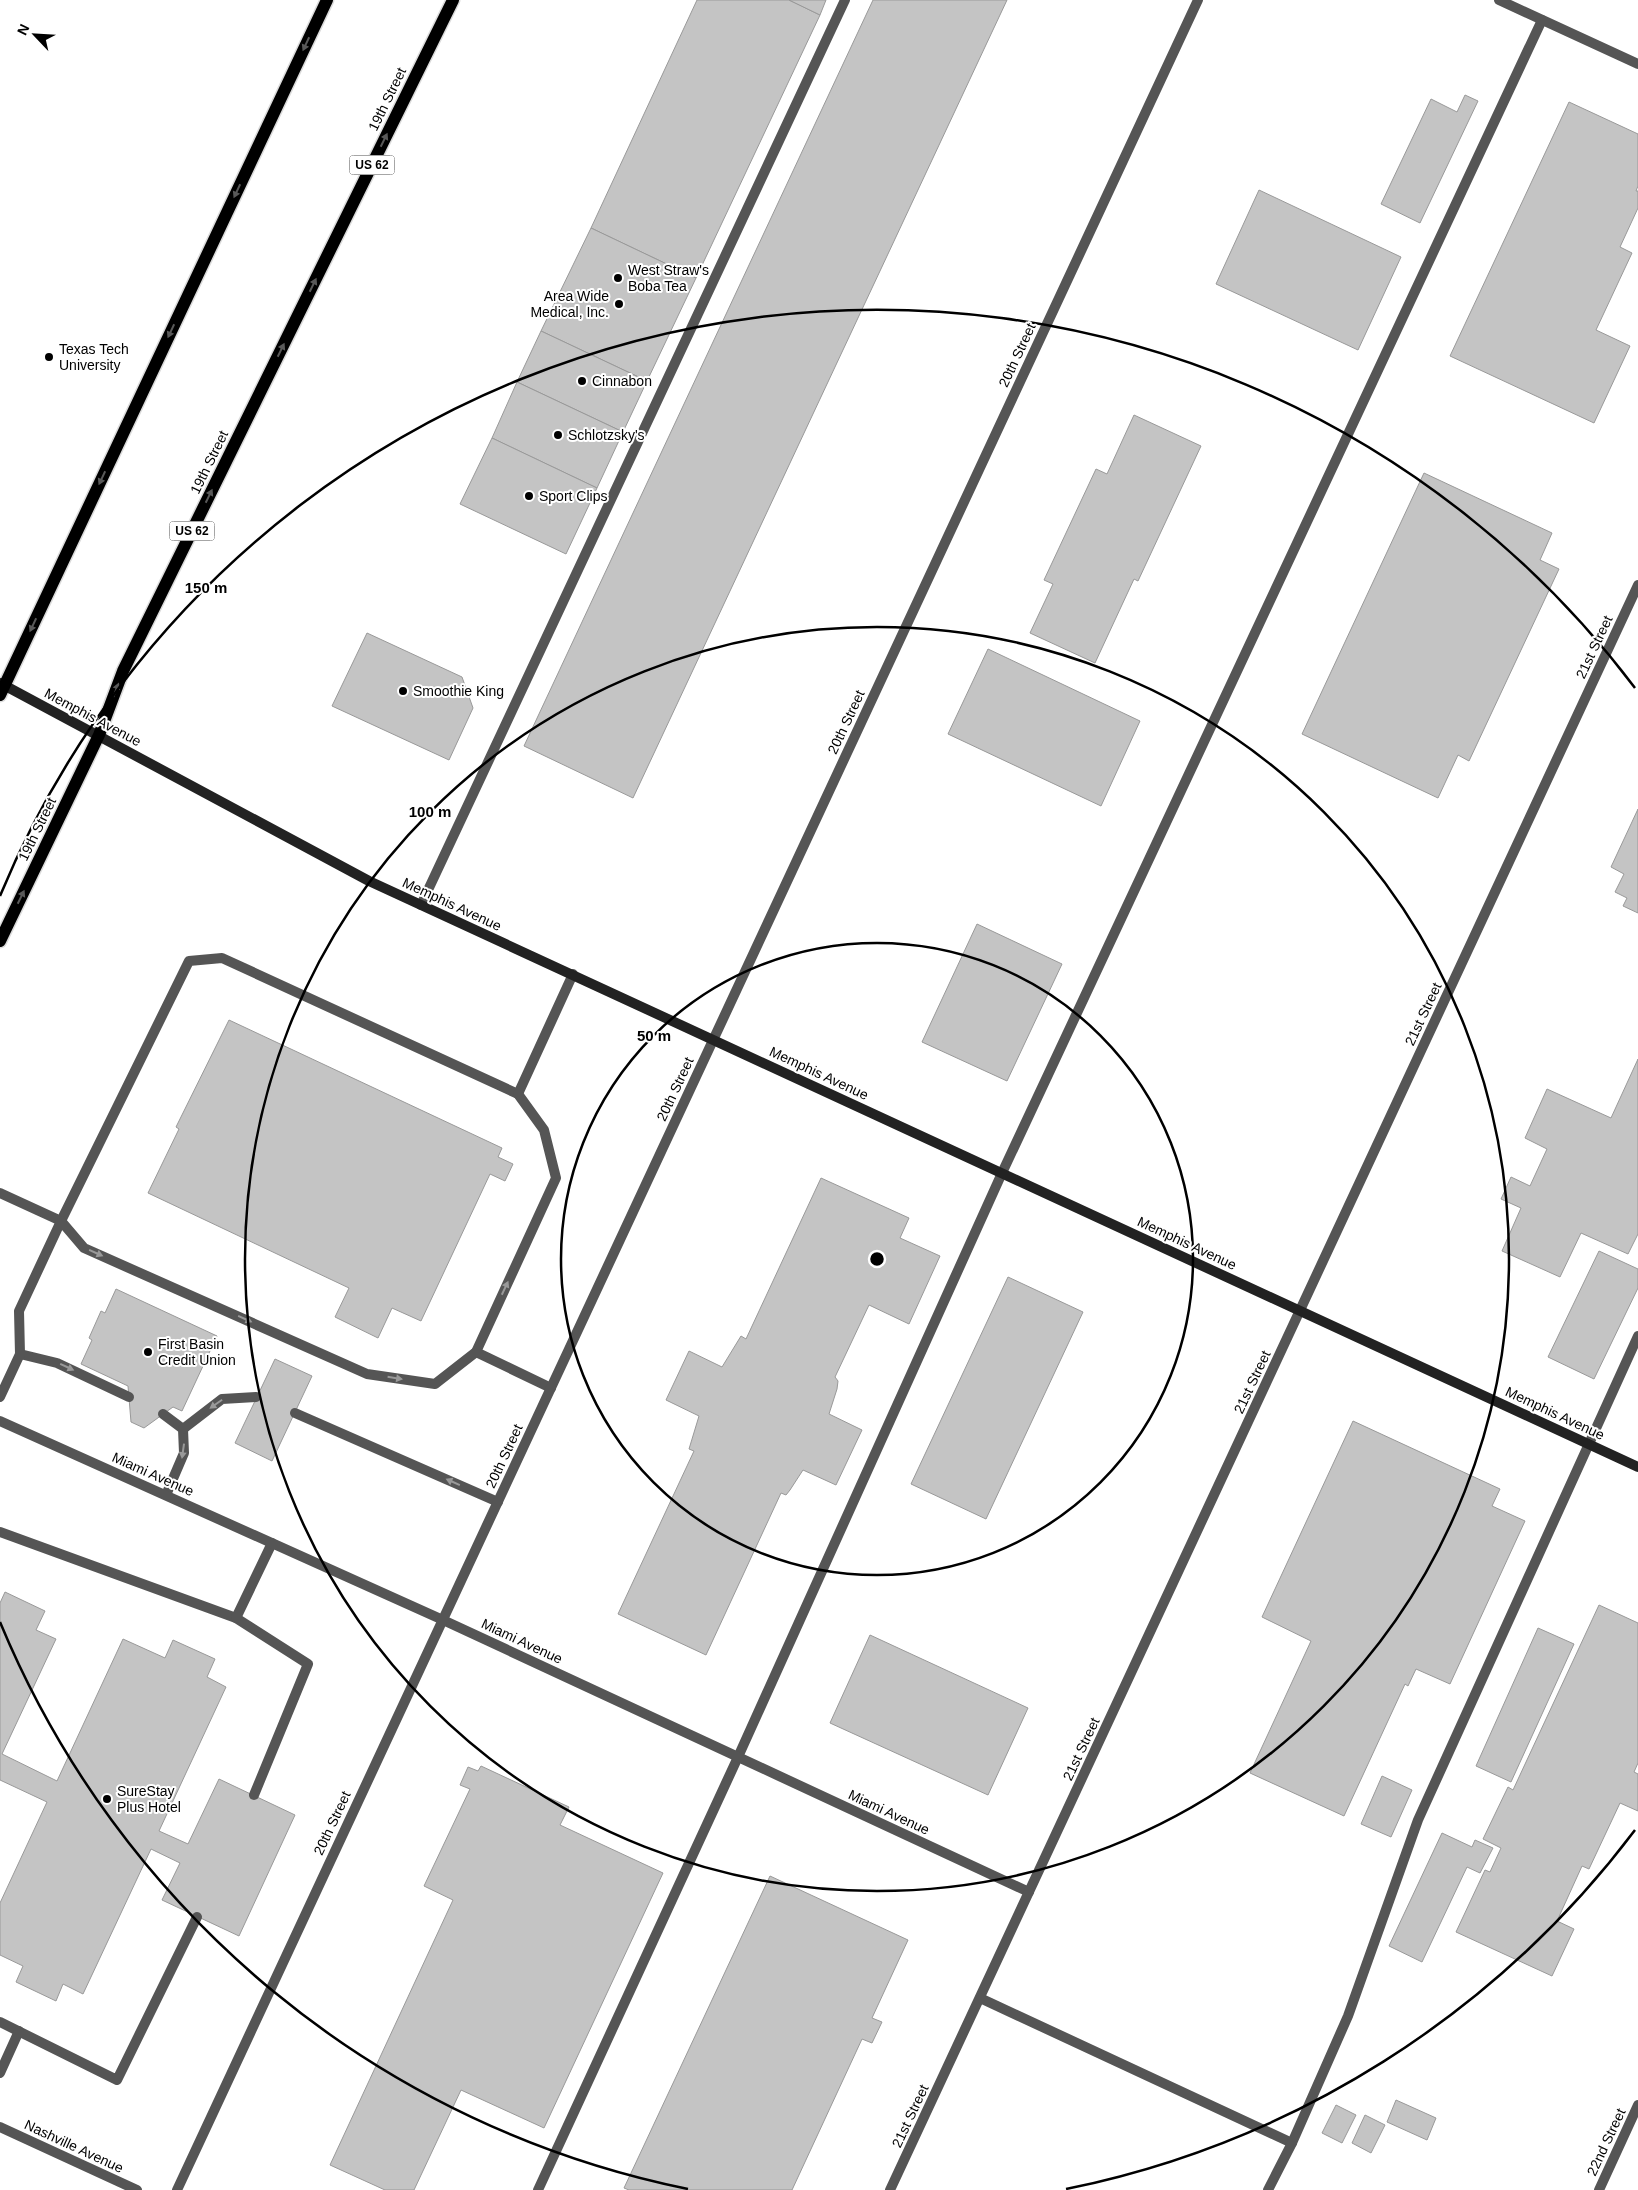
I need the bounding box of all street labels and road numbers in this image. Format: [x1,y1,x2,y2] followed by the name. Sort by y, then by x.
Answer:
[365,65,409,133] street label: 19th Street
[350,156,394,174] road number: US 62
[995,320,1039,389] street label: 20th Street
[187,428,231,496] street label: 19th Street
[170,522,214,540] road number: US 62
[1572,613,1616,681] street label: 21st Street
[42,685,144,749] street label: Memphis Avenue
[824,687,868,756] street label: 20th Street
[15,795,59,863] street label: 19th Street
[400,874,504,934] street label: Memphis Avenue
[1401,980,1445,1048] street label: 21st Street
[767,1043,871,1103] street label: Memphis Avenue
[653,1054,697,1123] street label: 20th Street
[1135,1213,1239,1273] street label: Memphis Avenue
[1230,1348,1274,1416] street label: 21st Street
[1503,1383,1607,1443] street label: Memphis Avenue
[482,1421,526,1490] street label: 20th Street
[110,1449,196,1499] street label: Miami Avenue
[479,1615,565,1667] street label: Miami Avenue
[1059,1715,1103,1783] street label: 21st Street
[846,1786,932,1838] street label: Miami Avenue
[310,1788,354,1857] street label: 20th Street
[888,2082,932,2150] street label: 21st Street
[1583,2106,1629,2178] street label: 22nd Street
[22,2116,126,2176] street label: Nashville Avenue

